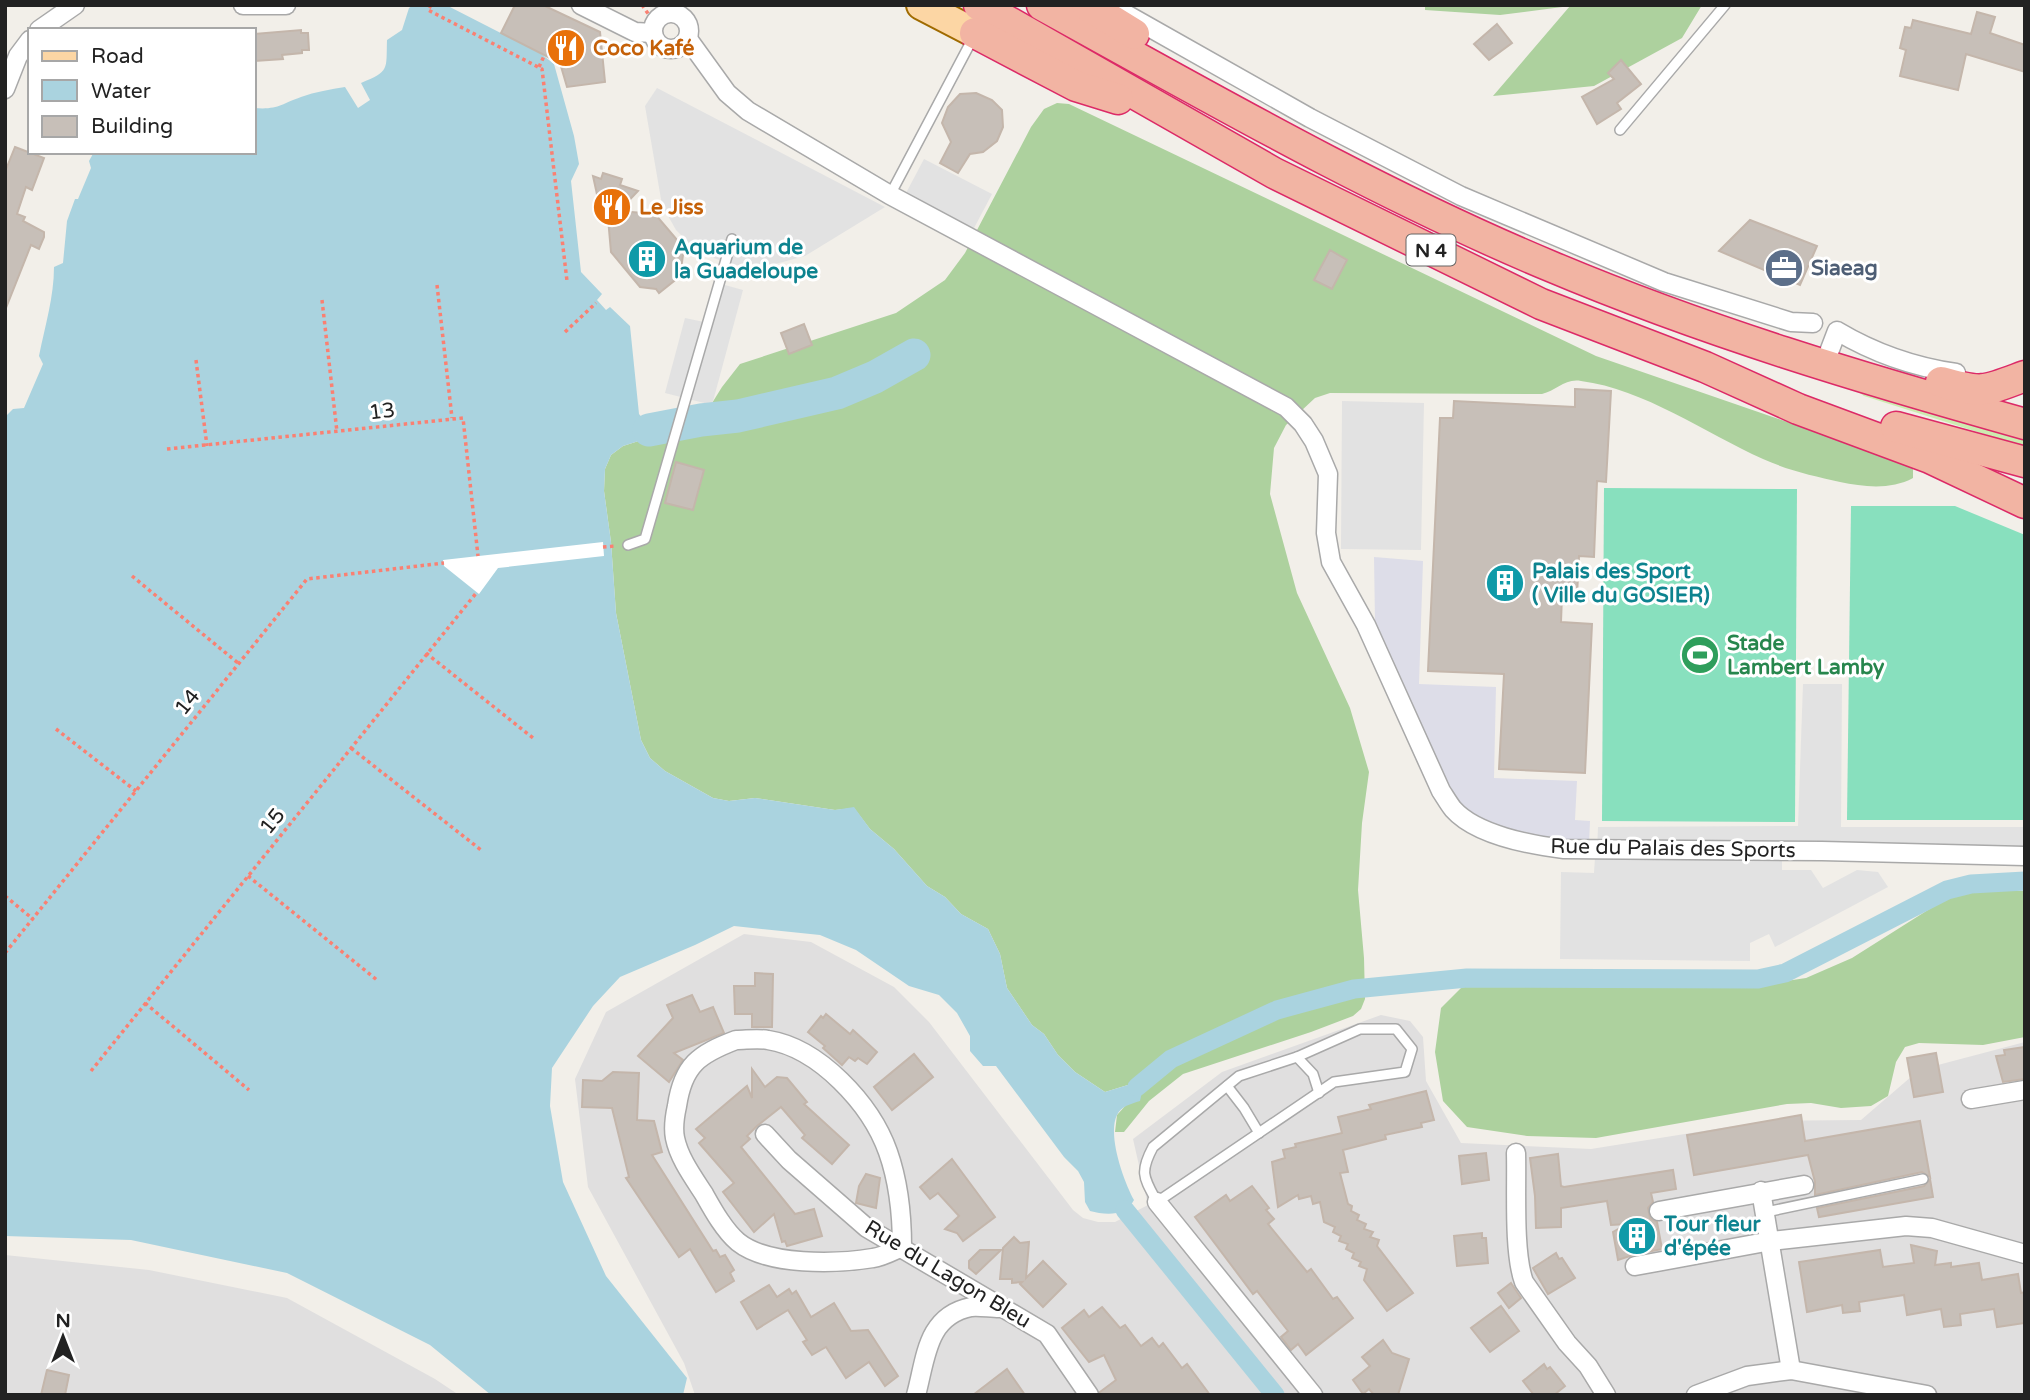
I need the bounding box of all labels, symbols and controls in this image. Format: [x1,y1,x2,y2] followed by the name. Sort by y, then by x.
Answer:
[545,27,587,69] restaurant icon: Coco Kafé
[28,28,256,154] legend
[593,36,694,61] place label: Coco Kafé
[91,44,144,69] text: Road
[91,79,151,104] text: Water
[91,114,173,139] text: Building
[591,186,633,228] restaurant icon: Le Jiss
[639,195,704,220] place label: Le Jiss
[1406,234,1456,266] road number: N 4
[674,235,818,284] place label: Aquarium de la Guadeloupe
[626,238,668,280] building icon: Aquarium de la Guadeloupe
[1763,247,1805,289] office icon: Siaeag
[1811,256,1878,281] place label: Siaeag
[367,397,397,426] street label: 13
[1532,559,1710,608] place label: Palais des Sport ( Ville du GOSIER)
[1484,562,1526,604] building icon: Palais des Sport ( Ville du GOSIER)
[1727,631,1885,680] place label: Stade Lambert Lamby
[1679,634,1721,676] sports icon: Stade Lambert Lamby
[169,684,205,720] street label: 14
[254,803,290,839] street label: 15
[1550,834,1796,863] street label: Rue du Palais des Sports
[1663,1212,1762,1261] place label: Tour fleur d'épée
[860,1215,1035,1334] street label: Rue du Lagon Bleu
[1616,1215,1658,1257] building icon: Tour fleur d'épée
[28,1302,98,1372] north arrow
[55,1310,71,1332] text: N

